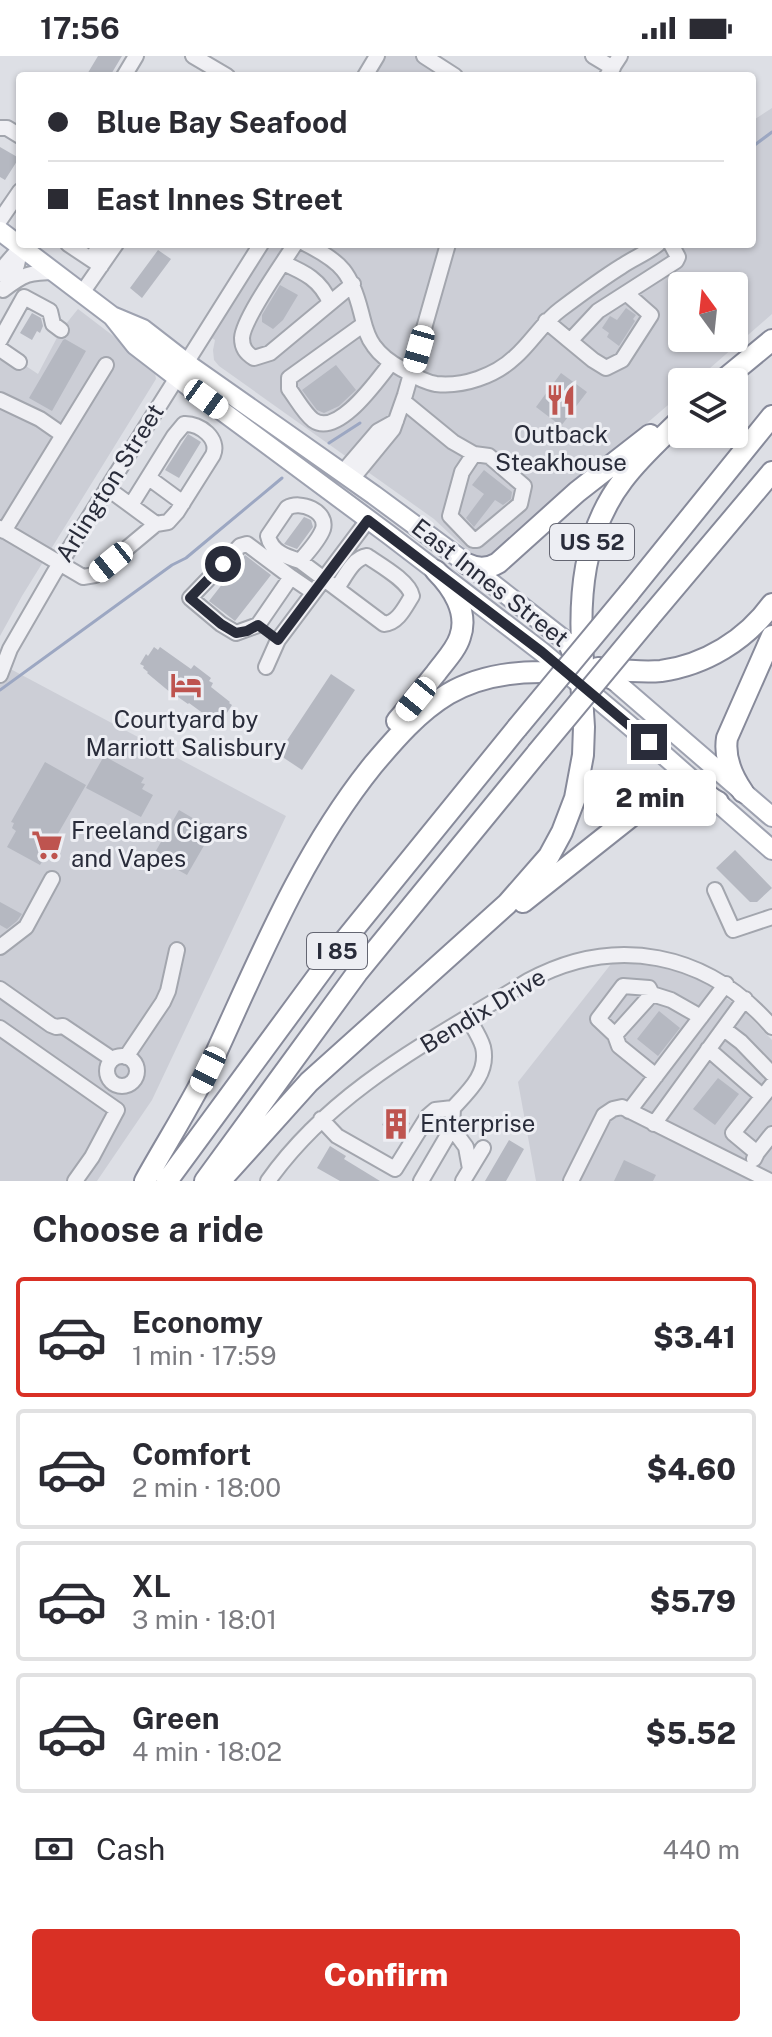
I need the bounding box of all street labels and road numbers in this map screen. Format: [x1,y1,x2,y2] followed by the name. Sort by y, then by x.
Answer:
[49,398,169,567] street label: Arlington Street
[407,512,574,652] street label: East Innes Street
[550,524,634,560] road number: US 52
[307,933,367,969] road number: I 85
[415,962,550,1058] street label: Bendix Drive

